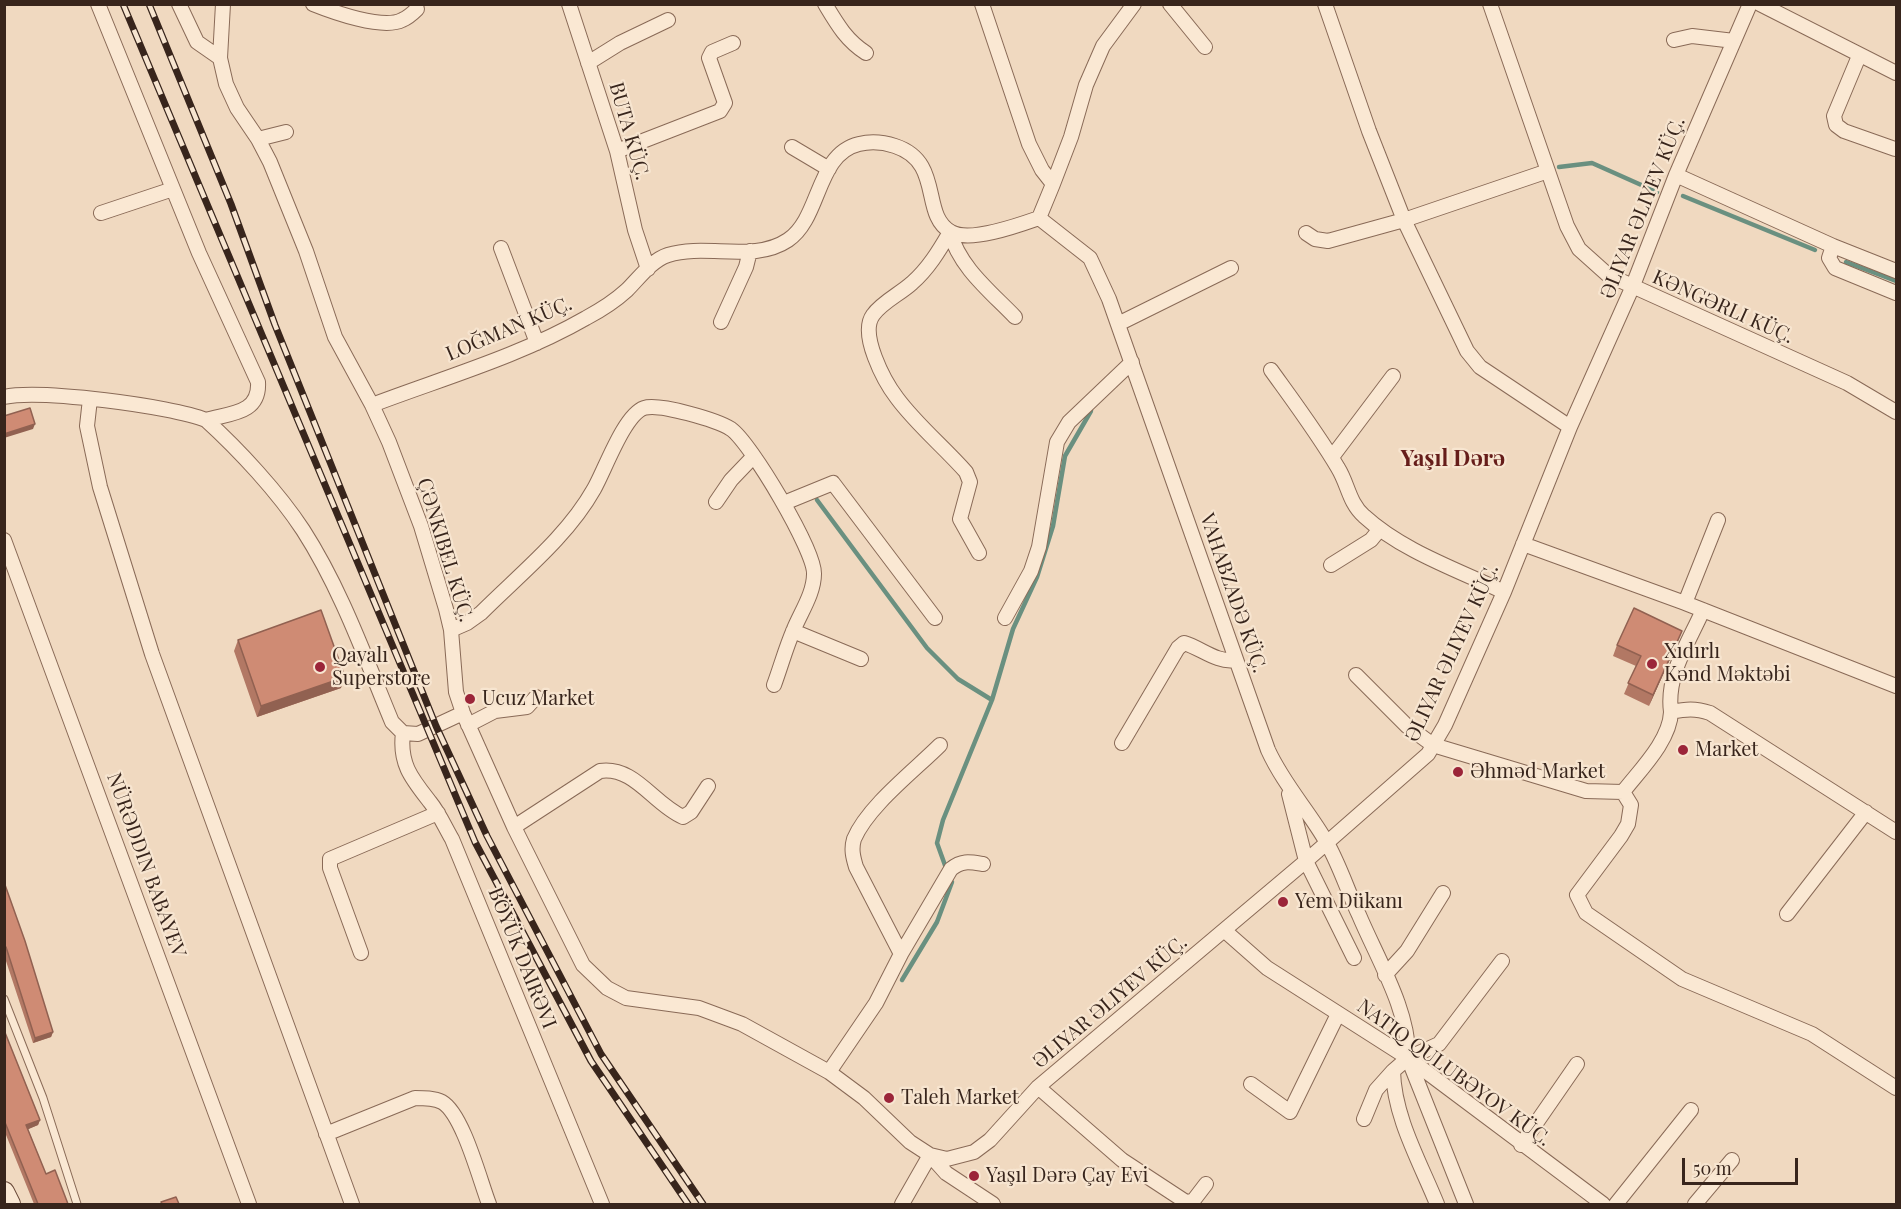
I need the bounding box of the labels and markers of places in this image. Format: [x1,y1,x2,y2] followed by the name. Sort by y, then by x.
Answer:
[1664,640,1791,687] place label: Xıdırlı Kənd Məktəbi
[332,644,431,691] place label: Qayalı Superstore
[1645,657,1659,671] marker: Xıdırlı Kənd Məktəbi
[313,660,327,674] marker: Qayalı Superstore
[482,687,594,711] place label: Ucuz Market
[463,692,477,706] marker: Ucuz Market
[1695,738,1758,762] place label: Market
[1676,743,1690,757] marker: Market
[1470,760,1605,784] place label: Əhməd Market
[1451,765,1465,779] marker: Əhməd Market
[1295,890,1403,914] place label: Yem Dükanı
[1276,895,1290,909] marker: Yem Dükanı
[901,1086,1019,1110] place label: Taleh Market
[882,1091,896,1105] marker: Taleh Market
[986,1164,1148,1188] place label: Yaşıl Dərə Çay Evi
[967,1169,981,1183] marker: Yaşıl Dərə Çay Evi

